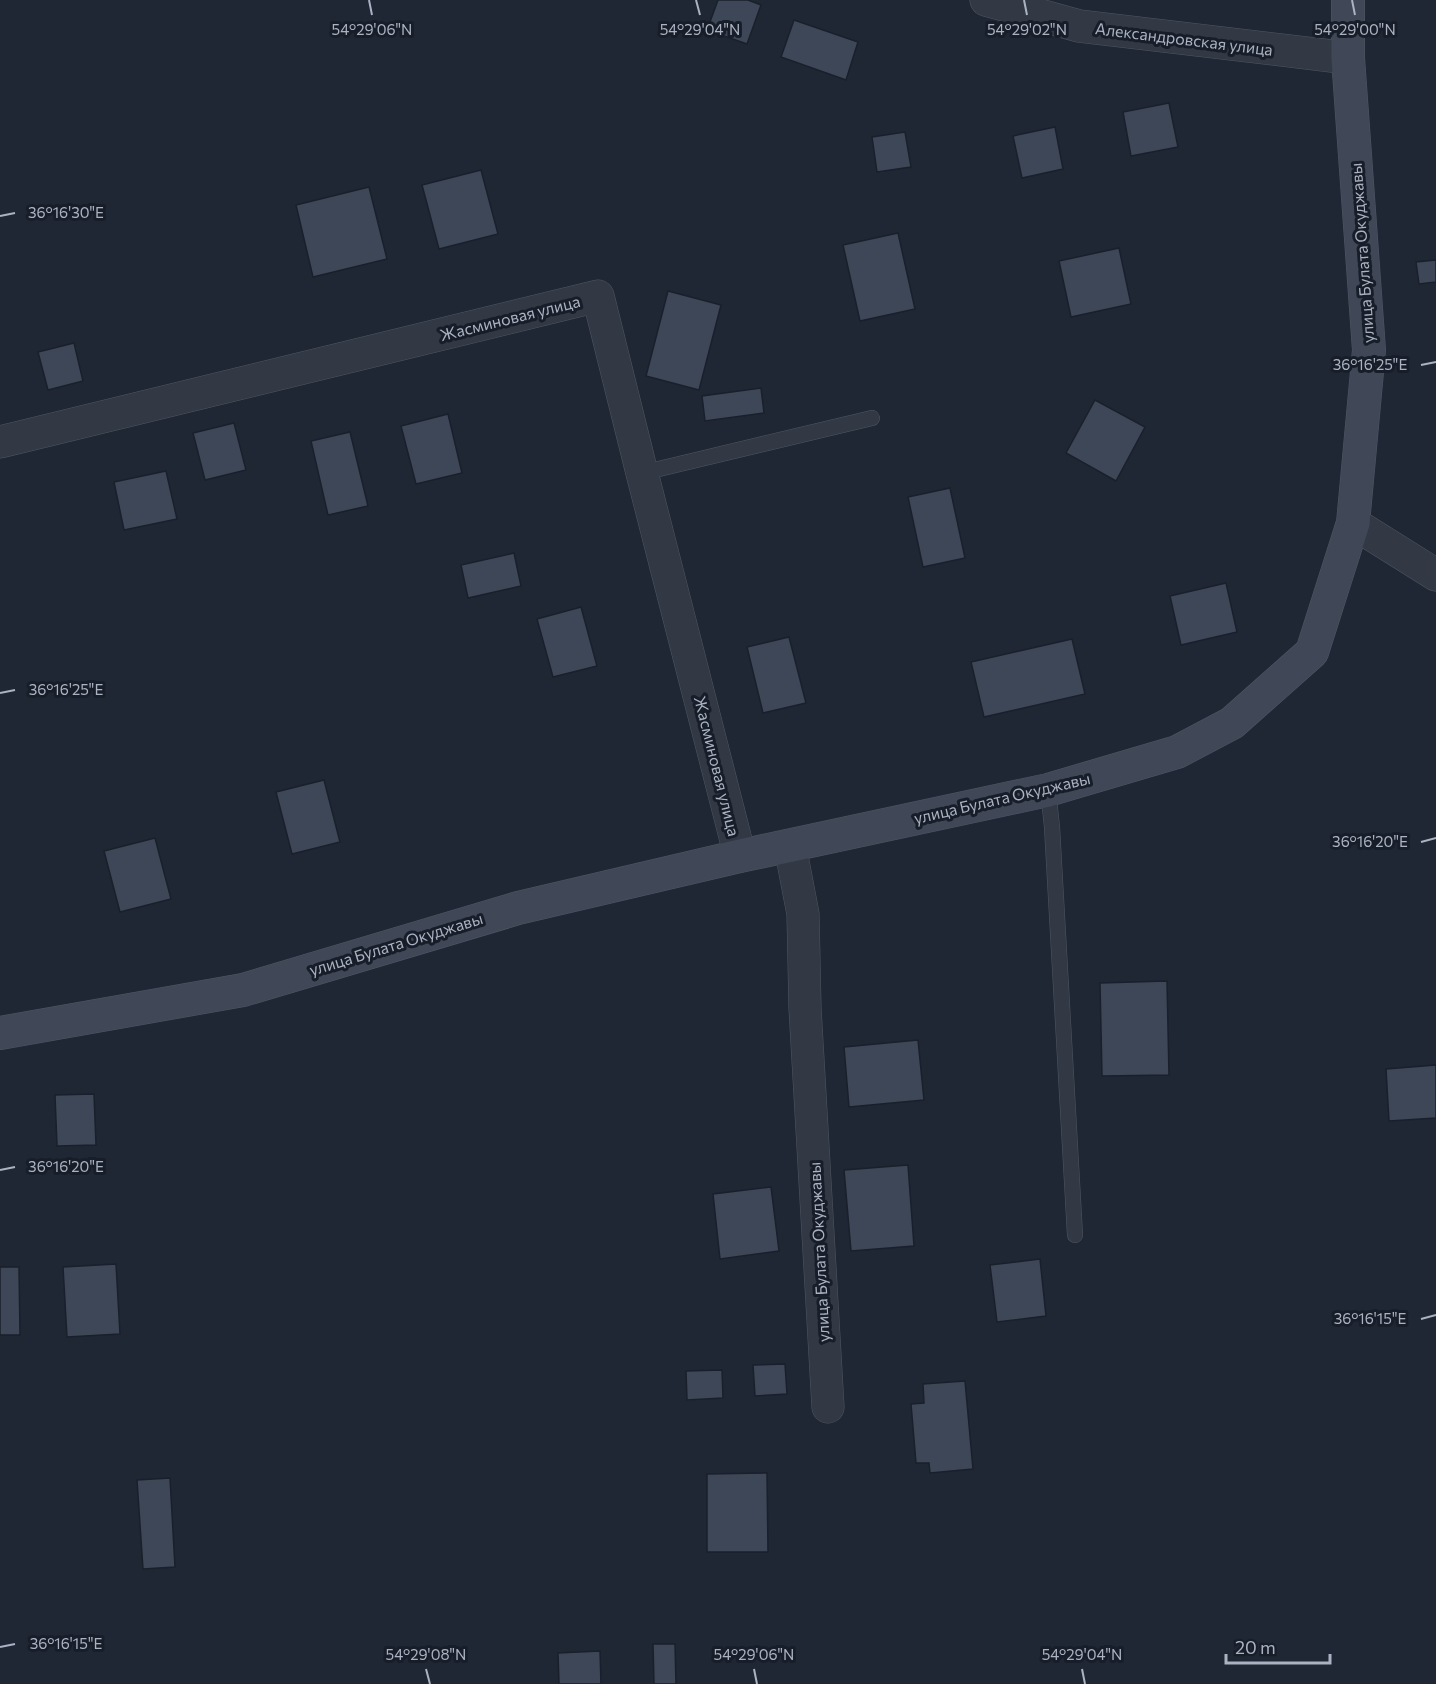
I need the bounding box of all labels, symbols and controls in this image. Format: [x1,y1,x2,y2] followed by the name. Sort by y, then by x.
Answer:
[1094,18,1274,59] street label: Александровская улица
[332,20,412,38] text: 54°29'06"N
[660,20,740,38] text: 54°29'04"N
[987,20,1067,38] text: 54°29'02"N
[1314,20,1396,38] text: 54°29'00"N
[1346,162,1377,344] street label: улица Булата Окуджавы
[28,203,104,221] text: 36°16'30"E
[438,291,582,344] street label: Жасминовая улица
[1333,355,1407,373] text: 36°16'25"E
[29,680,103,698] text: 36°16'25"E
[691,694,744,838] street label: Жасминовая улица
[912,768,1092,827] street label: улица Булата Окуджавы
[1332,832,1408,850] text: 36°16'20"E
[307,908,485,979] street label: улица Булата Окуджавы
[28,1157,104,1175] text: 36°16'20"E
[804,1161,833,1343] street label: улица Булата Окуджавы
[1334,1309,1406,1327] text: 36°16'15"E
[1226,1627,1330,1665] scale bar
[30,1634,102,1652] text: 36°16'15"E
[1235,1636,1276,1658] text: 20 m
[386,1645,466,1663] text: 54°29'08"N
[714,1645,794,1663] text: 54°29'06"N
[1042,1645,1122,1663] text: 54°29'04"N

